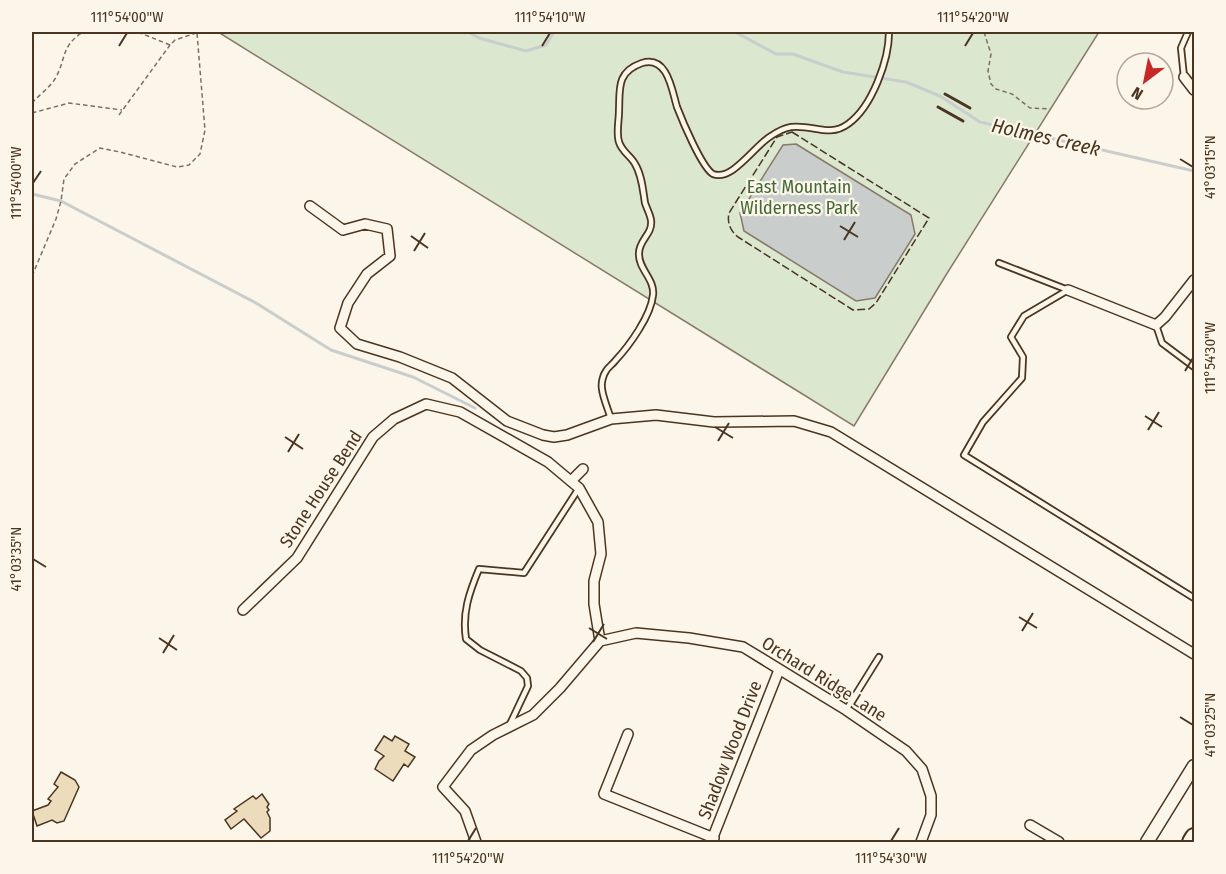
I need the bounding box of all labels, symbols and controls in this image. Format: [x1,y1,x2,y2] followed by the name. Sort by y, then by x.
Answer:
[91,8,163,26] text: 111°54'00"W
[514,8,586,26] text: 111°54'10"W
[937,8,1009,26] text: 111°54'20"W
[1115,51,1175,111] north arrow
[1128,83,1146,104] text: N
[989,113,1103,161] water label: Holmes Creek
[1201,135,1219,199] text: 41°03'15"N
[7,147,25,219] text: 111°54'00"W
[740,176,858,219] park label: East Mountain Wilderness Park
[1201,322,1219,394] text: 111°54'30"W
[275,426,367,552] street label: Stone House Bend
[7,527,25,591] text: 41°03'35"N
[757,632,891,726] street label: Orchard Ridge Lane
[693,678,767,822] street label: Shadow Wood Drive
[1201,693,1219,757] text: 41°03'25"N
[432,849,504,867] text: 111°54'20"W
[855,849,927,867] text: 111°54'30"W

